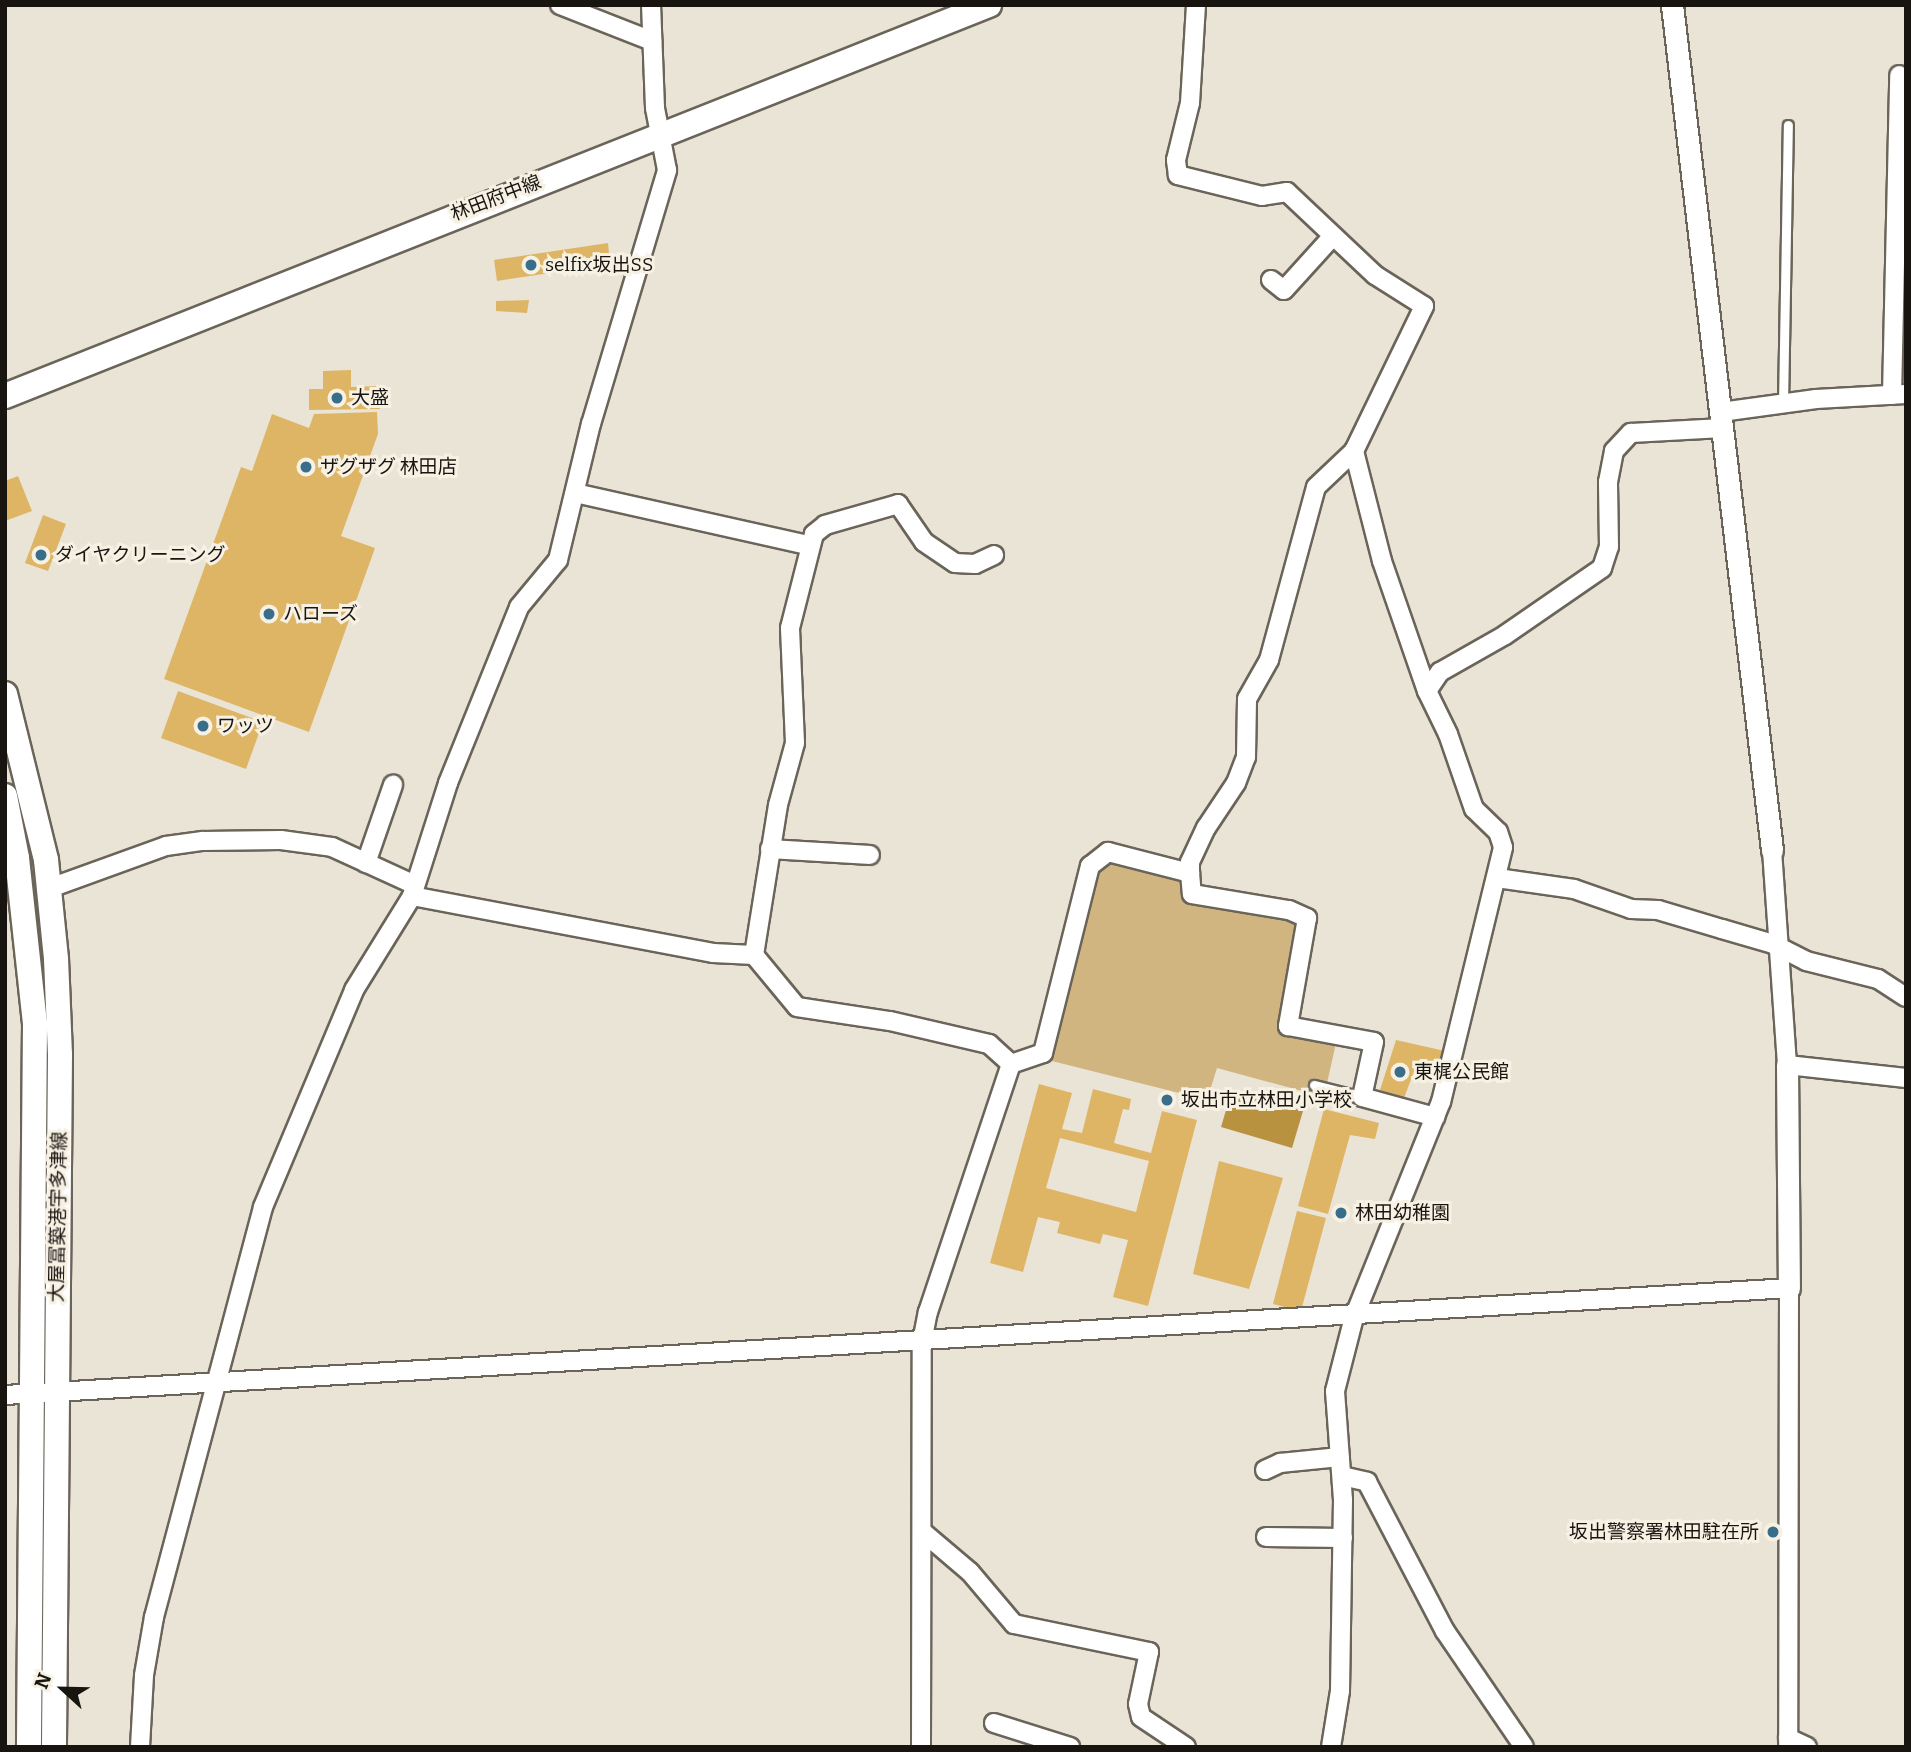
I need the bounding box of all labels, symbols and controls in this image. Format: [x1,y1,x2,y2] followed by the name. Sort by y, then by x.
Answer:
[448,170,544,226] street label: 林田府中線
[545,254,653,276] place label: selfix坂出SS
[523,257,539,273] marker: selfix坂出SS
[351,387,389,409] place label: 大盛
[329,390,345,406] marker: 大盛
[320,456,457,478] place label: ザグザグ 林田店
[298,459,314,475] marker: ザグザグ 林田店
[55,544,226,566] place label: ダイヤクリーニング
[33,547,49,563] marker: ダイヤクリーニング
[283,603,359,625] place label: ハローズ
[261,606,277,622] marker: ハローズ
[217,715,274,737] place label: ワッツ
[195,718,211,734] marker: ワッツ
[1414,1061,1509,1083] place label: 東梶公民館
[1392,1064,1408,1080] marker: 東梶公民館
[1181,1089,1352,1111] place label: 坂出市立林田小学校
[1159,1092,1175,1108] marker: 坂出市立林田小学校
[45,1131,71,1303] street label: 大屋冨築港宇多津線
[1355,1202,1450,1224] place label: 林田幼稚園
[1333,1205,1349,1221] marker: 林田幼稚園
[1569,1521,1759,1543] place label: 坂出警察署林田駐在所
[1765,1524,1781,1540] marker: 坂出警察署林田駐在所
[28,1654,98,1724] north arrow
[30,1670,56,1692] text: N

